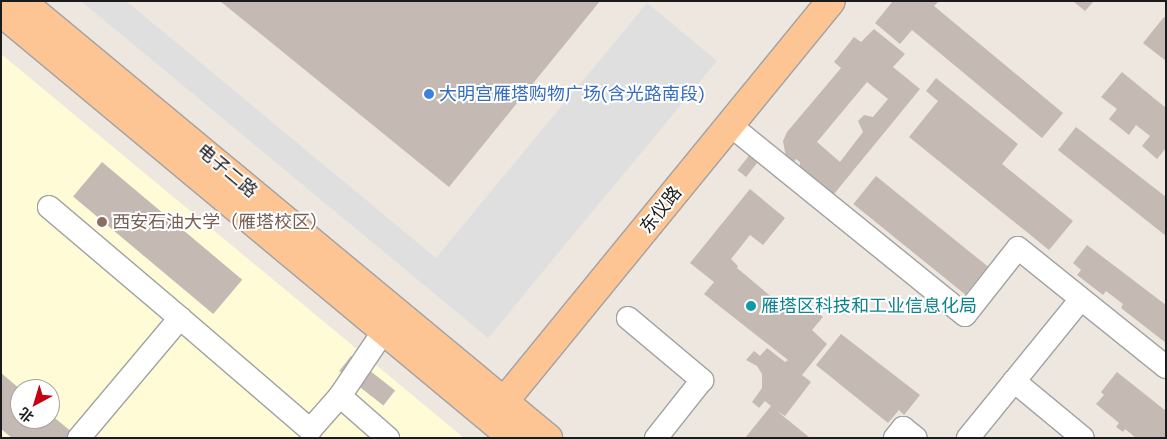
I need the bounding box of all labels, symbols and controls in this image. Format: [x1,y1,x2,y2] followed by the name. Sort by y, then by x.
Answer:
[439,83,704,105] place label: 大明宫雁塔购物广场(含光路南段)
[423,88,435,100] marker: 大明宫雁塔购物广场(含光路南段)
[192,140,262,202] street label: 电子二路
[636,182,686,238] street label: 东仪路
[112,211,328,233] place label: 西安石油大学（雁塔校区）
[96,216,108,228] marker: 西安石油大学（雁塔校区）
[761,295,977,317] place label: 雁塔区科技和工业信息化局
[745,300,757,312] marker: 雁塔区科技和工业信息化局
[10,379,60,429] north arrow
[15,403,37,426] text: 北

